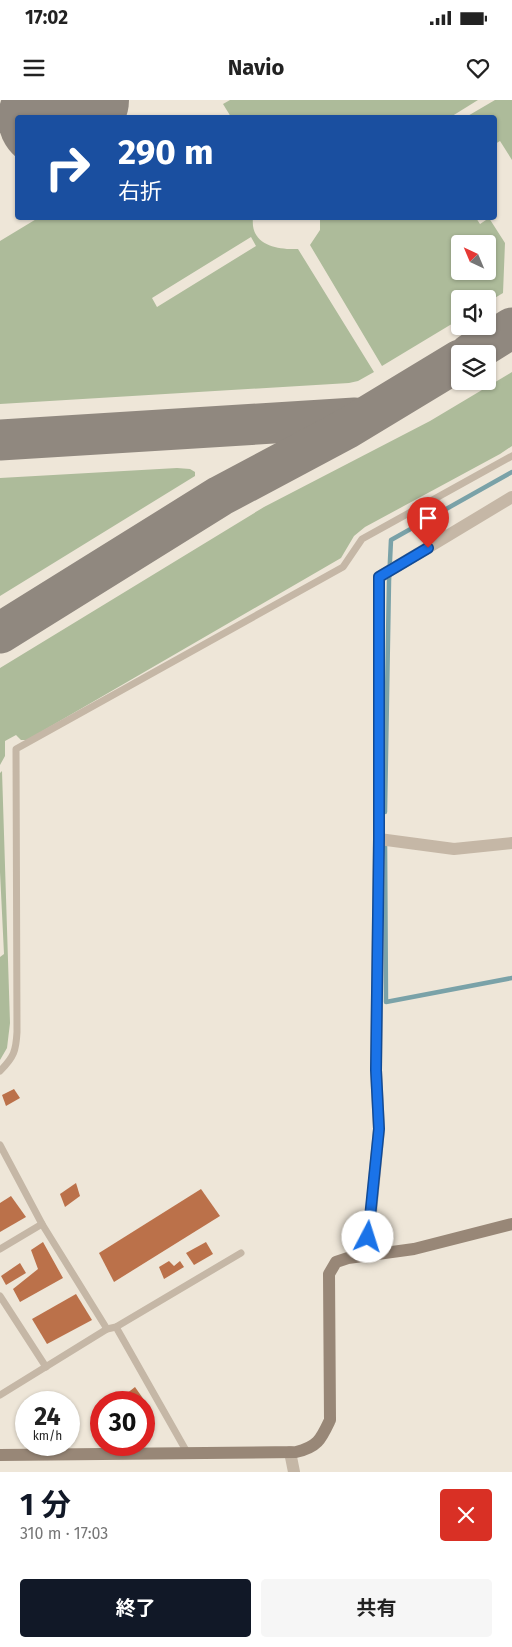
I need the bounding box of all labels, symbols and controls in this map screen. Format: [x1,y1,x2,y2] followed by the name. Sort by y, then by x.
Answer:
[25,6,68,29] text: 17:02
[20,54,48,82] icon: menu
[228,54,284,81] text: Navio
[464,54,492,82] icon: heart
[118,131,214,173] text: 290 m
[35,135,100,200] icon: right
[118,178,162,205] text: 右折
[451,235,496,280] north arrow
[451,235,496,390] map controls
[451,290,496,335] button: sound
[451,345,496,390] button: layers
[407,497,449,548] pin
[414,504,442,532] icon: arrive
[341,1210,393,1262] position arrow
[90,1391,155,1456] speed limit sign: 30
[34,1402,61,1432] text: 24
[33,1429,62,1443] text: km/h
[20,1487,71,1523] text: 1 分
[440,1489,492,1541] button: close
[20,1524,108,1543] text: 310 m · 17:03
[20,1579,251,1637] button: 終了
[261,1579,492,1637] button: 共有

